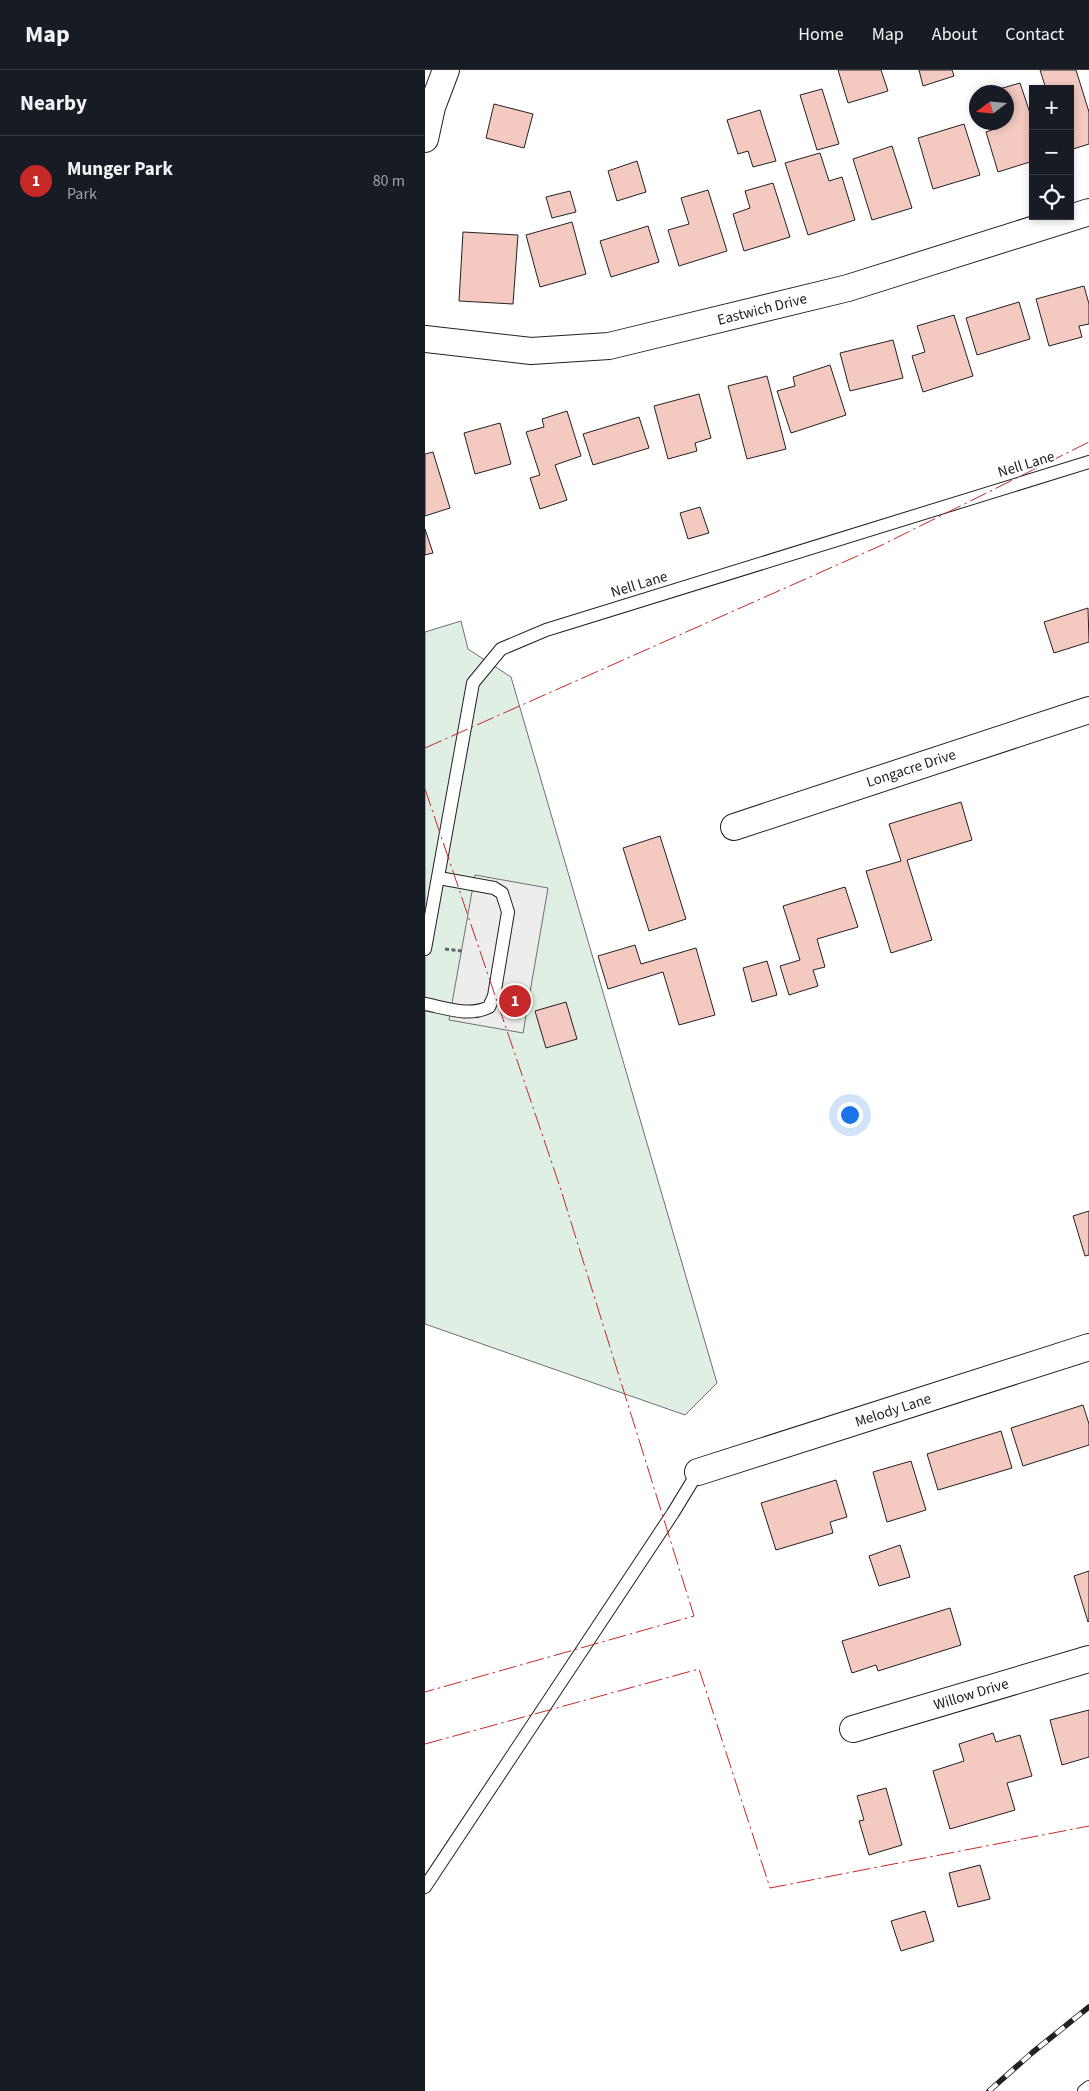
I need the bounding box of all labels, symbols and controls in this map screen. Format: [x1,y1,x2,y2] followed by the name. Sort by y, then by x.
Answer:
[25,17,70,52] text: Map
[798,22,844,47] text: Home
[872,22,904,47] text: Map
[932,22,977,47] text: About
[1005,22,1064,47] text: Contact
[969,85,1014,130] north arrow
[1029,85,1074,220] map controls
[1029,85,1074,130] button: +
[20,88,87,118] text: Nearby
[1029,130,1074,175] button: −
[67,156,173,183] text: Munger Park
[32,170,40,192] text: 1
[373,170,405,192] text: 80 m
[1029,175,1074,220] button: locate
[67,183,97,205] text: Park
[715,288,809,331] street label: Eastwich Drive
[995,446,1057,483] street label: Nell Lane
[608,566,670,603] street label: Nell Lane
[864,744,959,793] street label: Longacre Drive
[499,982,531,1020] pin: 1
[837,1102,863,1128] your location
[852,1388,934,1433] street label: Melody Lane
[931,1673,1011,1716] street label: Willow Drive

